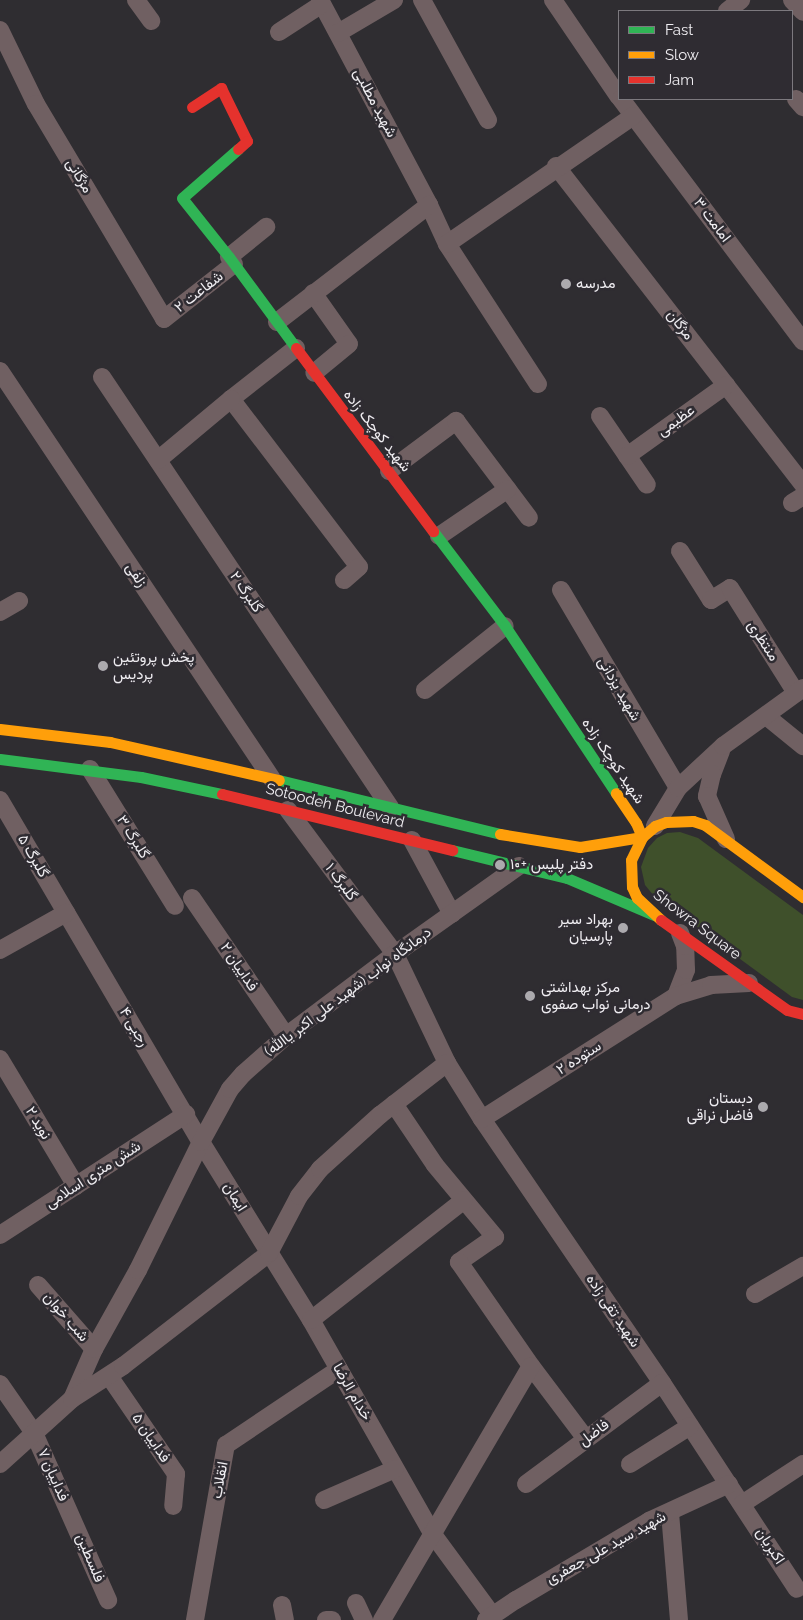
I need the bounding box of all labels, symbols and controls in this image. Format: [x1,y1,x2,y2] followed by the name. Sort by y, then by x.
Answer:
[618,10,793,100] legend
[665,21,693,39] text: Fast
[665,46,699,64] text: Slow
[349,65,401,141] street label: شهید مطلبی
[665,71,694,89] text: Jam
[62,155,96,197] street label: مژگانی
[689,194,735,246] street label: امامت ۳
[171,267,227,317] street label: شفاعت ۲
[576,275,616,293] place label: مدرسه
[560,278,572,290] marker: مدرسه
[663,306,697,344] street label: مژگان
[339,386,415,476] street label: شهید کوچک زاده
[654,401,698,441] street label: عظیمی
[121,559,151,591] street label: زلفی
[226,568,266,616] street label: گلبرگ ۲
[743,617,783,665] street label: منتظری
[113,648,194,683] place label: پخش پروتئین پردیس
[593,654,645,724] street label: شهید یزدانی
[97,660,109,672] marker: پخش پروتئین پردیس
[578,715,648,807] street label: شهید کوچک زاده
[264,780,406,832] street label: Sotoodeh Boulevard
[113,812,153,862] street label: گلبرگ ۳
[13,831,53,881] street label: گلبرگ ۵
[510,856,593,874] place label: دفتر پلیس +۱۰
[494,859,506,871] marker: دفتر پلیس +۱۰
[321,860,361,904] street label: گلبرگ ۱
[650,886,744,964] street label: Showra Square
[558,910,613,945] place label: بهراد سیر پارسیان
[617,922,629,934] marker: بهراد سیر پارسیان
[261,923,435,1061] street label: درمانگاه نواب (شهید علی اکبر یاالله)
[216,939,262,995] street label: فداییان ۲
[541,978,651,1013] place label: مرکز بهداشتی درمانی نواب صفوی
[523,989,537,1003] marker: مرکز بهداشتی درمانی نواب صفوی
[115,1004,153,1050] street label: رجبی ۴
[553,1037,605,1079] street label: ستوده ۲
[687,1089,753,1124] place label: دبستان فاضل نراقی
[757,1101,769,1113] marker: دبستان فاضل نراقی
[21,1103,55,1143] street label: نوید ۲
[42,1137,144,1213] street label: شش متری اسلامی
[219,1179,251,1215] street label: ایمان
[582,1271,644,1351] street label: شهید تقی زاده
[40,1288,92,1346] street label: شب خوان
[328,1360,376,1424] street label: خدام الرضا
[128,1410,174,1466] street label: فداییان ۵
[575,1416,613,1450] street label: فاضل
[33,1446,73,1504] street label: فداییان ۷
[208,1460,232,1500] street label: انقلاب
[543,1508,669,1588] street label: شهید سید علی جعفری
[752,1524,788,1568] street label: اکبریان
[72,1531,108,1585] street label: فلسطین

